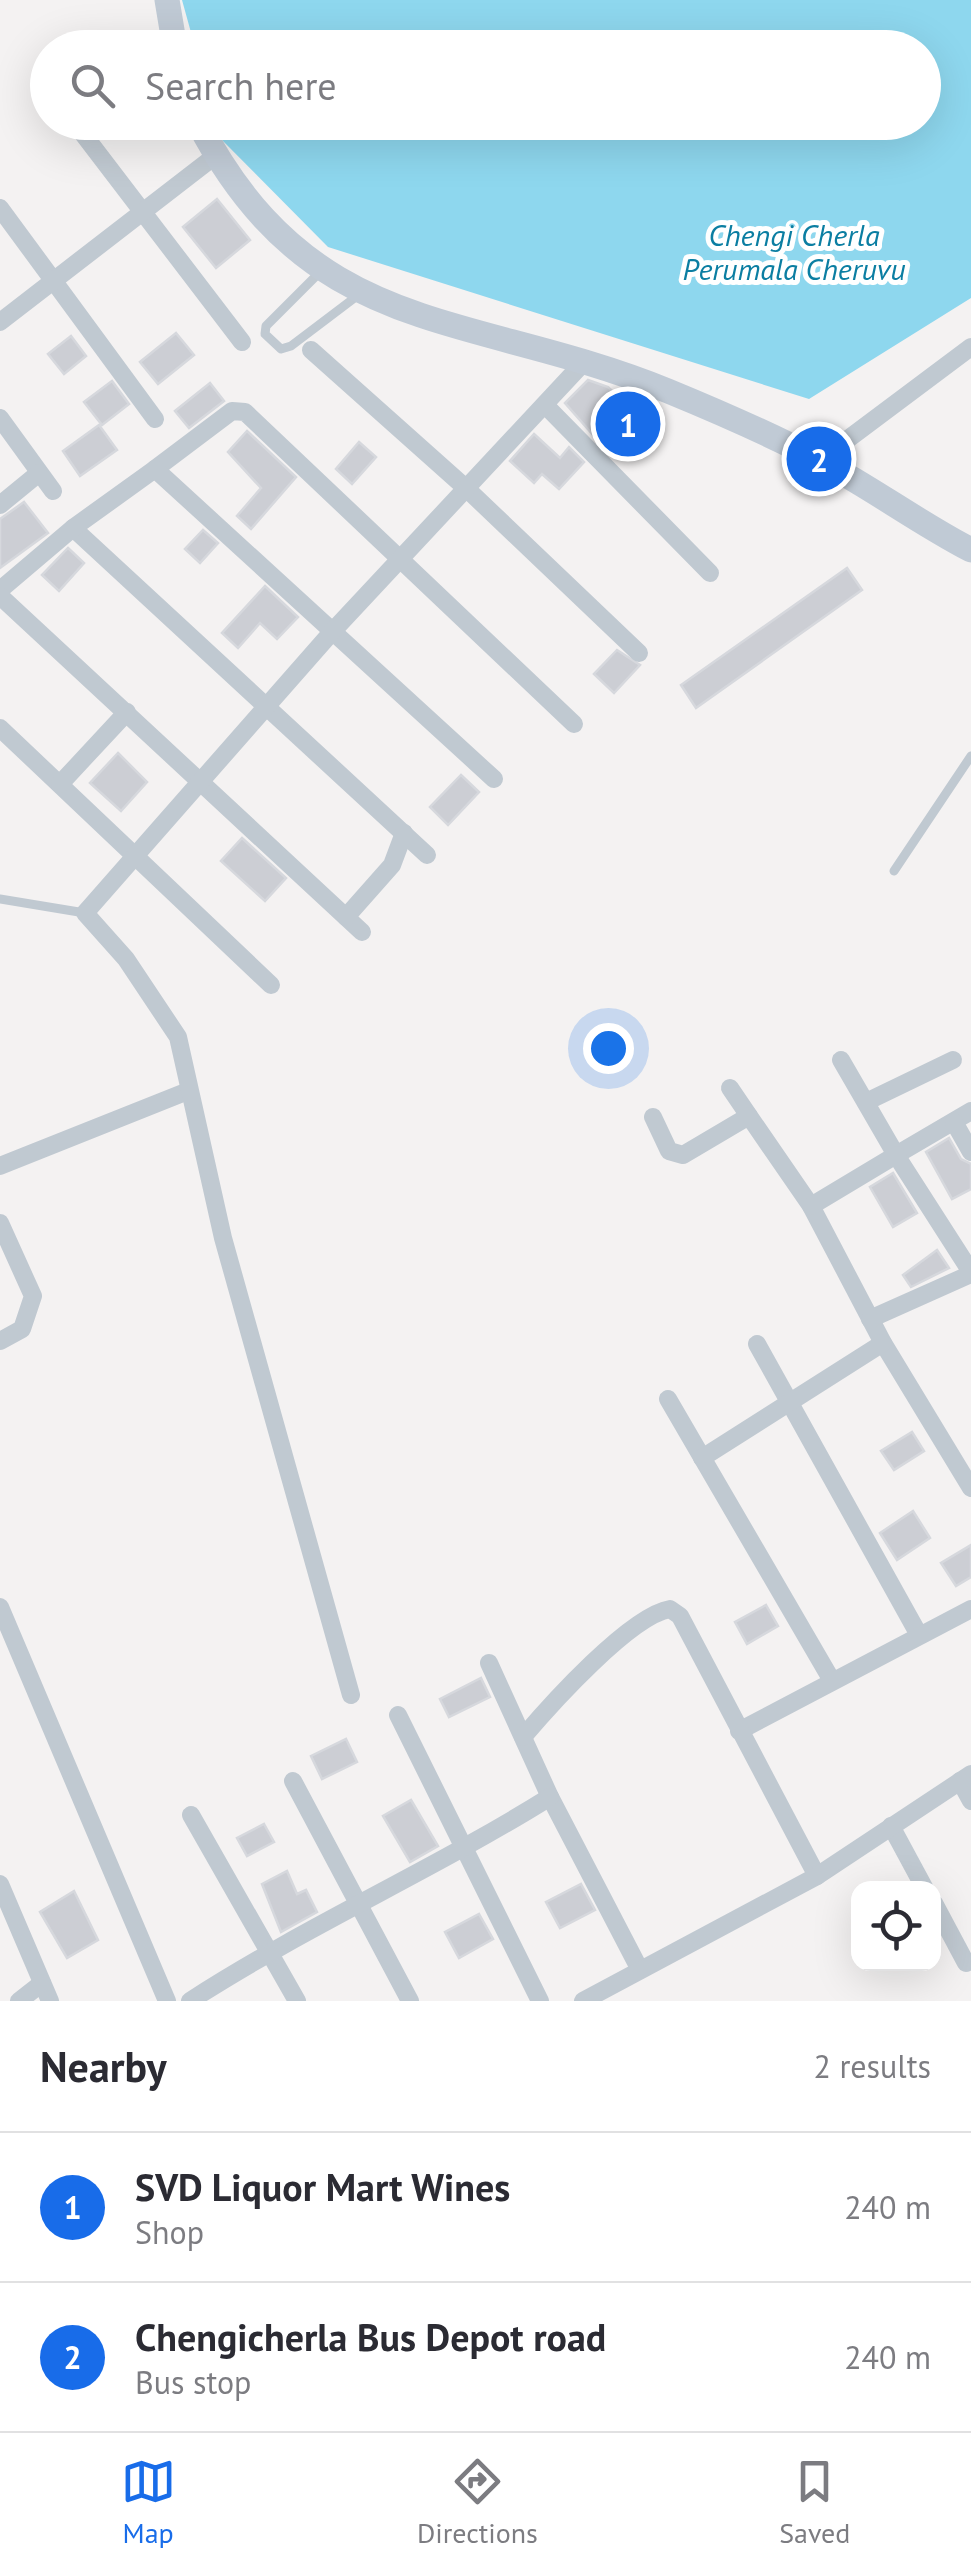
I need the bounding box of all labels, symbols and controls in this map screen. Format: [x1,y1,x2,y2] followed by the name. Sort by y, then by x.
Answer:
[30,30,941,140] search box
[65,58,120,113] icon: search
[145,61,337,110] text: Search here
[682,215,906,288] water label: Chengi Cherla Perumala Cheruvu
[596,386,660,462] pin: 1
[786,422,852,496] pin: 2
[583,1023,634,1074] your location
[851,1881,941,1971] map controls
[851,1881,941,1971] button: locate
[40,2039,167,2094] text: Nearby
[813,2045,931,2087] text: 2 results
[135,2162,510,2211] text: SVD Liquor Mart Wines
[63,2186,82,2228] text: 1
[844,2186,931,2228] text: 240 m
[135,2211,204,2253] text: Shop
[135,2312,606,2361] text: Chengicherla Bus Depot road
[63,2336,82,2378] text: 2
[844,2336,931,2378] text: 240 m
[135,2361,251,2403] text: Bus stop
[121,2454,176,2551] tab: Map
[417,2454,538,2551] tab: Directions
[779,2454,850,2551] tab: Saved

